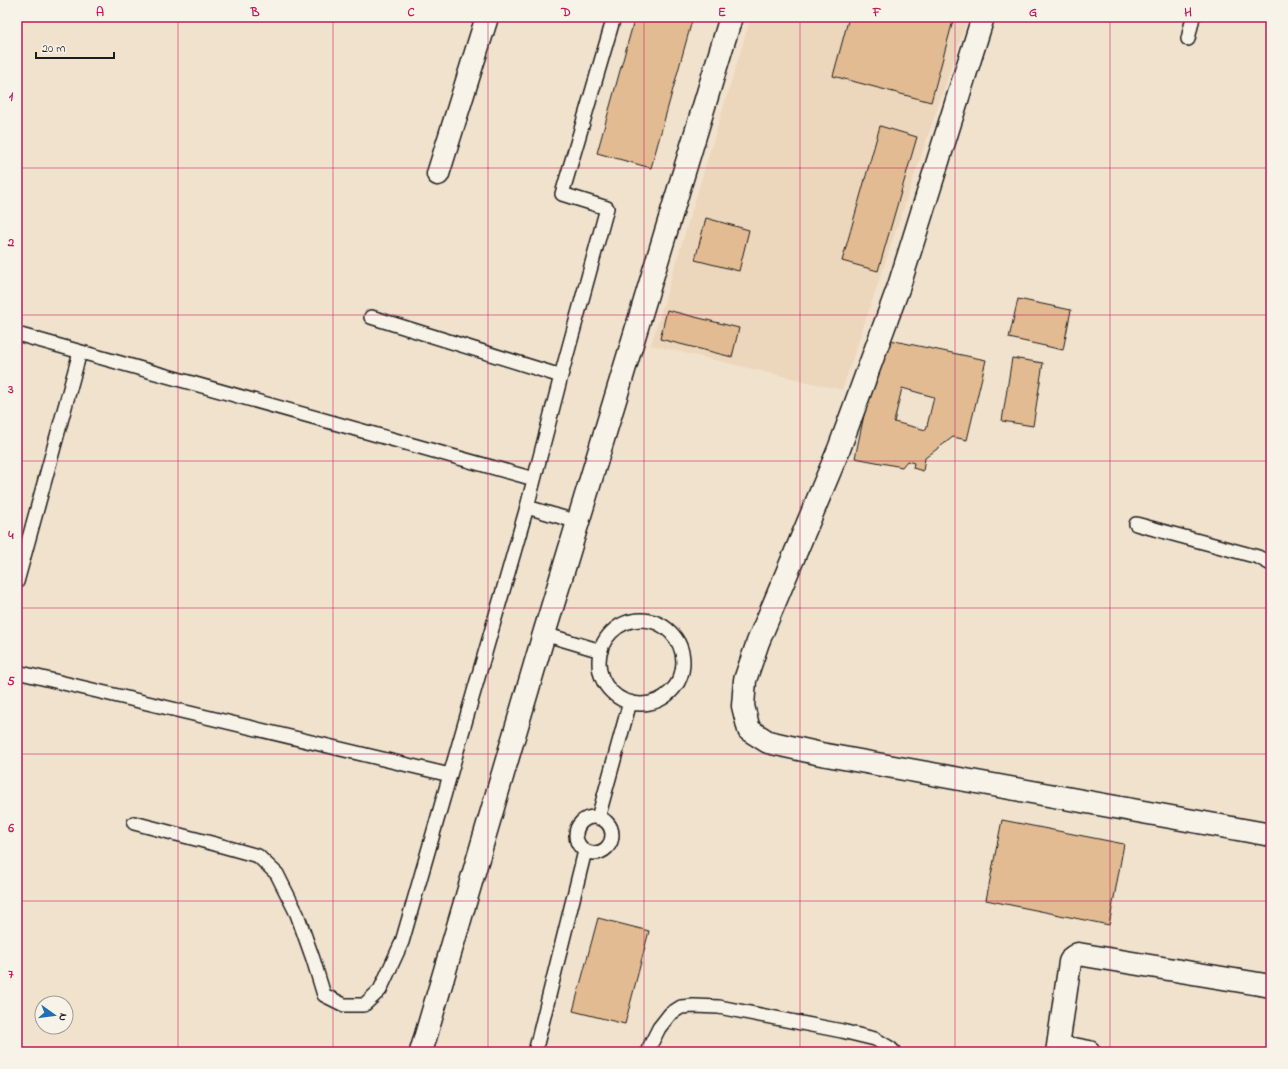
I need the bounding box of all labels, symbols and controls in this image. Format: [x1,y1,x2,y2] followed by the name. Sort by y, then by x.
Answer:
[96,3,104,22] text: A
[250,3,260,22] text: B
[407,3,415,22] text: C
[560,3,571,22] text: D
[718,3,726,22] text: E
[872,3,882,22] text: F
[1029,3,1037,22] text: G
[1184,3,1192,22] text: H
[36,34,114,60] scale bar
[42,40,65,58] text: 20 m
[9,87,14,106] text: 1
[7,233,15,252] text: 2
[7,380,14,399] text: 3
[7,526,14,545] text: 4
[7,672,15,691] text: 5
[7,819,14,838] text: 6
[8,965,14,984] text: 7
[34,995,74,1035] north arrow
[54,1012,71,1023] text: N

